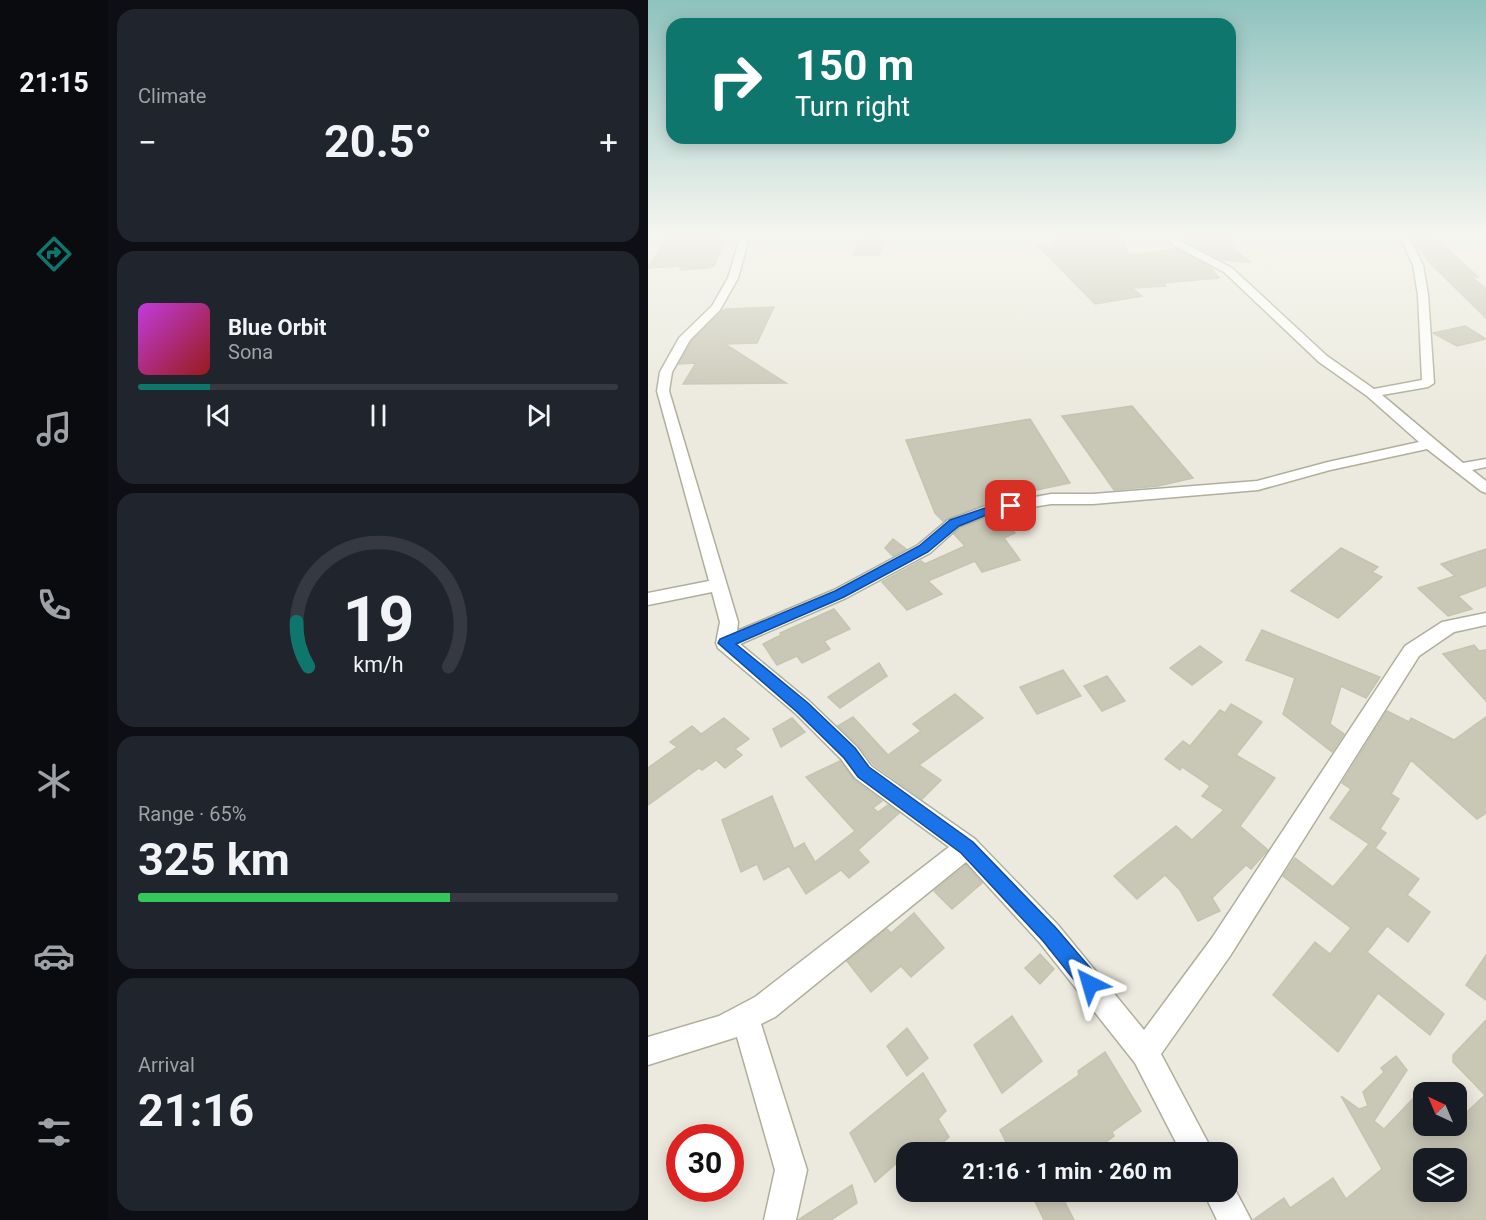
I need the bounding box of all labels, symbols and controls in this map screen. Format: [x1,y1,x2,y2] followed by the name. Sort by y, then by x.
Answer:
[795,41,914,90] text: 150 m
[696,42,774,120] icon: right
[19,67,89,99] text: 21:15
[138,84,206,108] text: Climate
[795,91,910,123] text: Turn right
[324,115,432,168] text: 20.5°
[138,123,157,162] text: −
[599,123,618,162] text: +
[33,233,75,275] icon: directions
[228,315,326,340] text: Blue Orbit
[228,340,273,364] text: Sona
[202,399,235,432] icon: previous
[362,399,395,432] icon: pause
[522,399,555,432] icon: next
[33,408,75,450] icon: music
[985,480,1036,531] pin
[994,489,1027,522] icon: arrive
[342,583,414,656] text: 19
[33,584,75,626] icon: phone
[353,652,403,677] text: km/h
[33,760,75,802] icon: climate
[138,802,246,826] text: Range · 65%
[138,833,290,886] text: 325 km
[33,935,75,977] icon: car
[1058,952,1122,1016] position arrow
[138,1053,195,1077] text: Arrival
[1413,1082,1467,1136] north arrow
[1413,1082,1467,1202] map controls
[138,1084,254,1137] text: 21:16
[33,1111,75,1153] icon: filters
[666,1124,744,1202] speed limit sign: 30
[1413,1148,1467,1202] button: layers
[962,1159,1172,1184] text: 21:16 · 1 min · 260 m

